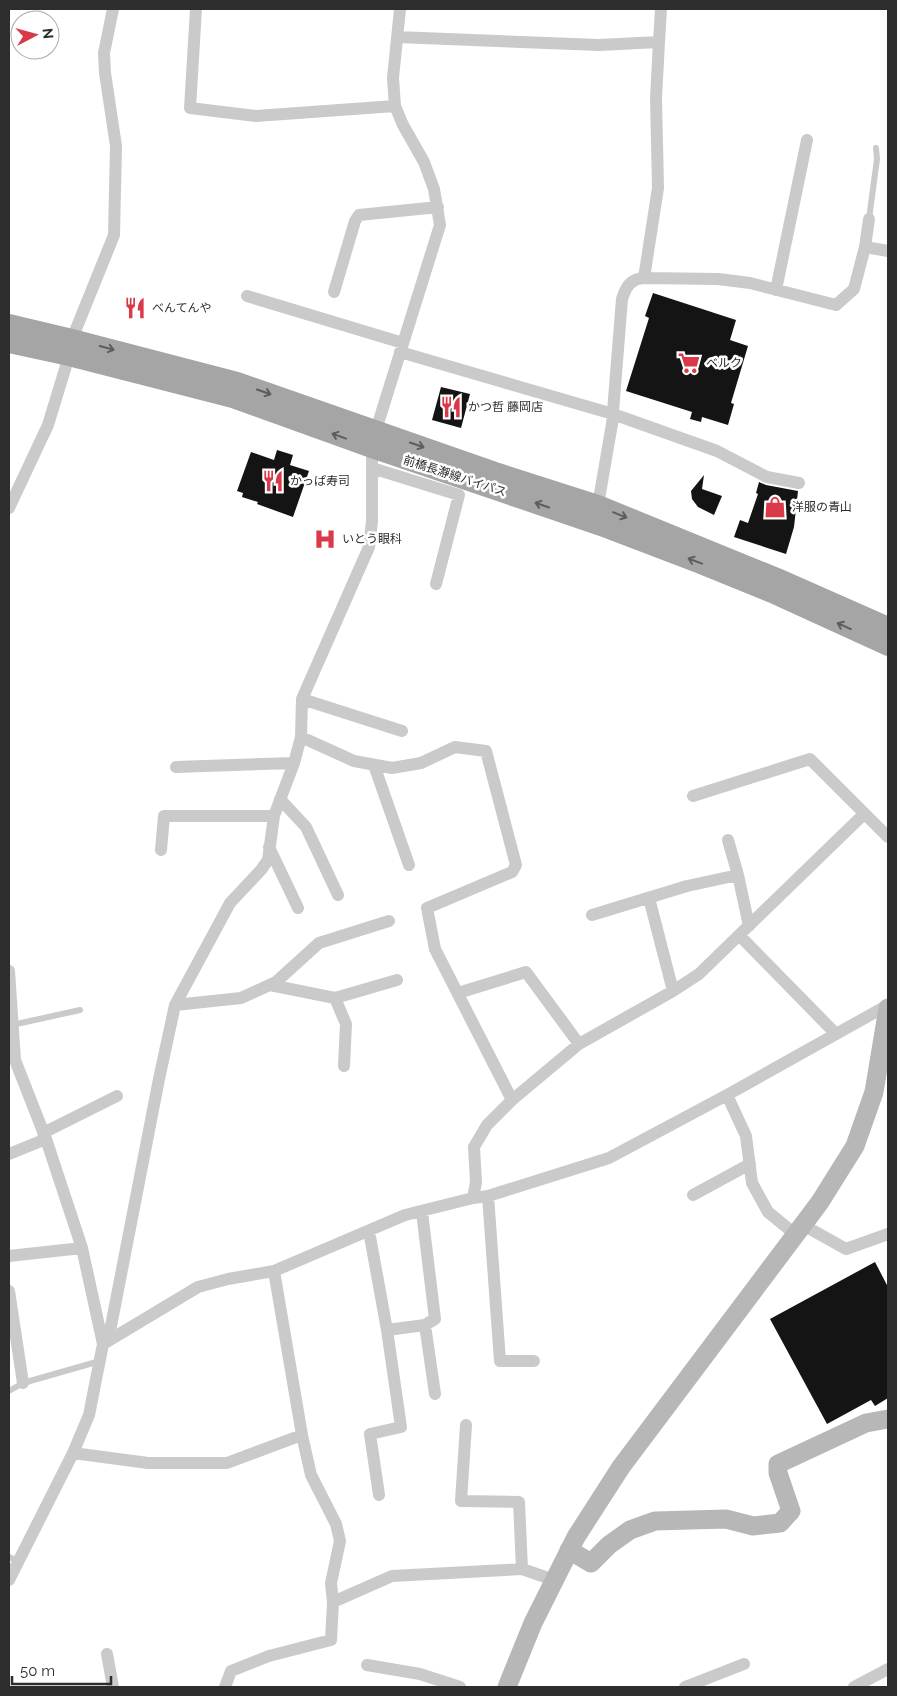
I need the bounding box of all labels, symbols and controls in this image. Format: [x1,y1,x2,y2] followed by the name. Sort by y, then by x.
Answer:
[10,10,60,60] north arrow
[39,27,56,40] text: N
[122,295,148,321] restaurant icon: べんてんや
[152,301,211,315] place label: べんてんや
[99,344,115,353] one-way arrow
[676,350,702,376] supermarket icon: ベルク
[706,356,742,370] place label: ベルク
[255,387,271,397] one-way arrow
[438,394,464,420] restaurant icon: かつ哲 藤岡店
[468,400,543,414] place label: かつ哲 藤岡店
[331,431,347,440] one-way arrow
[409,441,424,450] one-way arrow
[402,453,508,499] street label: 前橋長瀞線バイパス
[260,468,286,494] restaurant icon: かっぱ寿司
[290,474,350,488] place label: かっぱ寿司
[762,494,788,520] shop icon: 洋服の青山
[535,500,551,510] one-way arrow
[792,500,852,514] place label: 洋服の青山
[613,511,628,520] one-way arrow
[312,526,338,552] hospital icon: いとう眼科
[342,532,402,546] place label: いとう眼科
[688,556,703,565] one-way arrow
[837,621,852,631] one-way arrow
[12,1654,111,1686] scale bar
[20,1662,55,1680] text: 50 m

